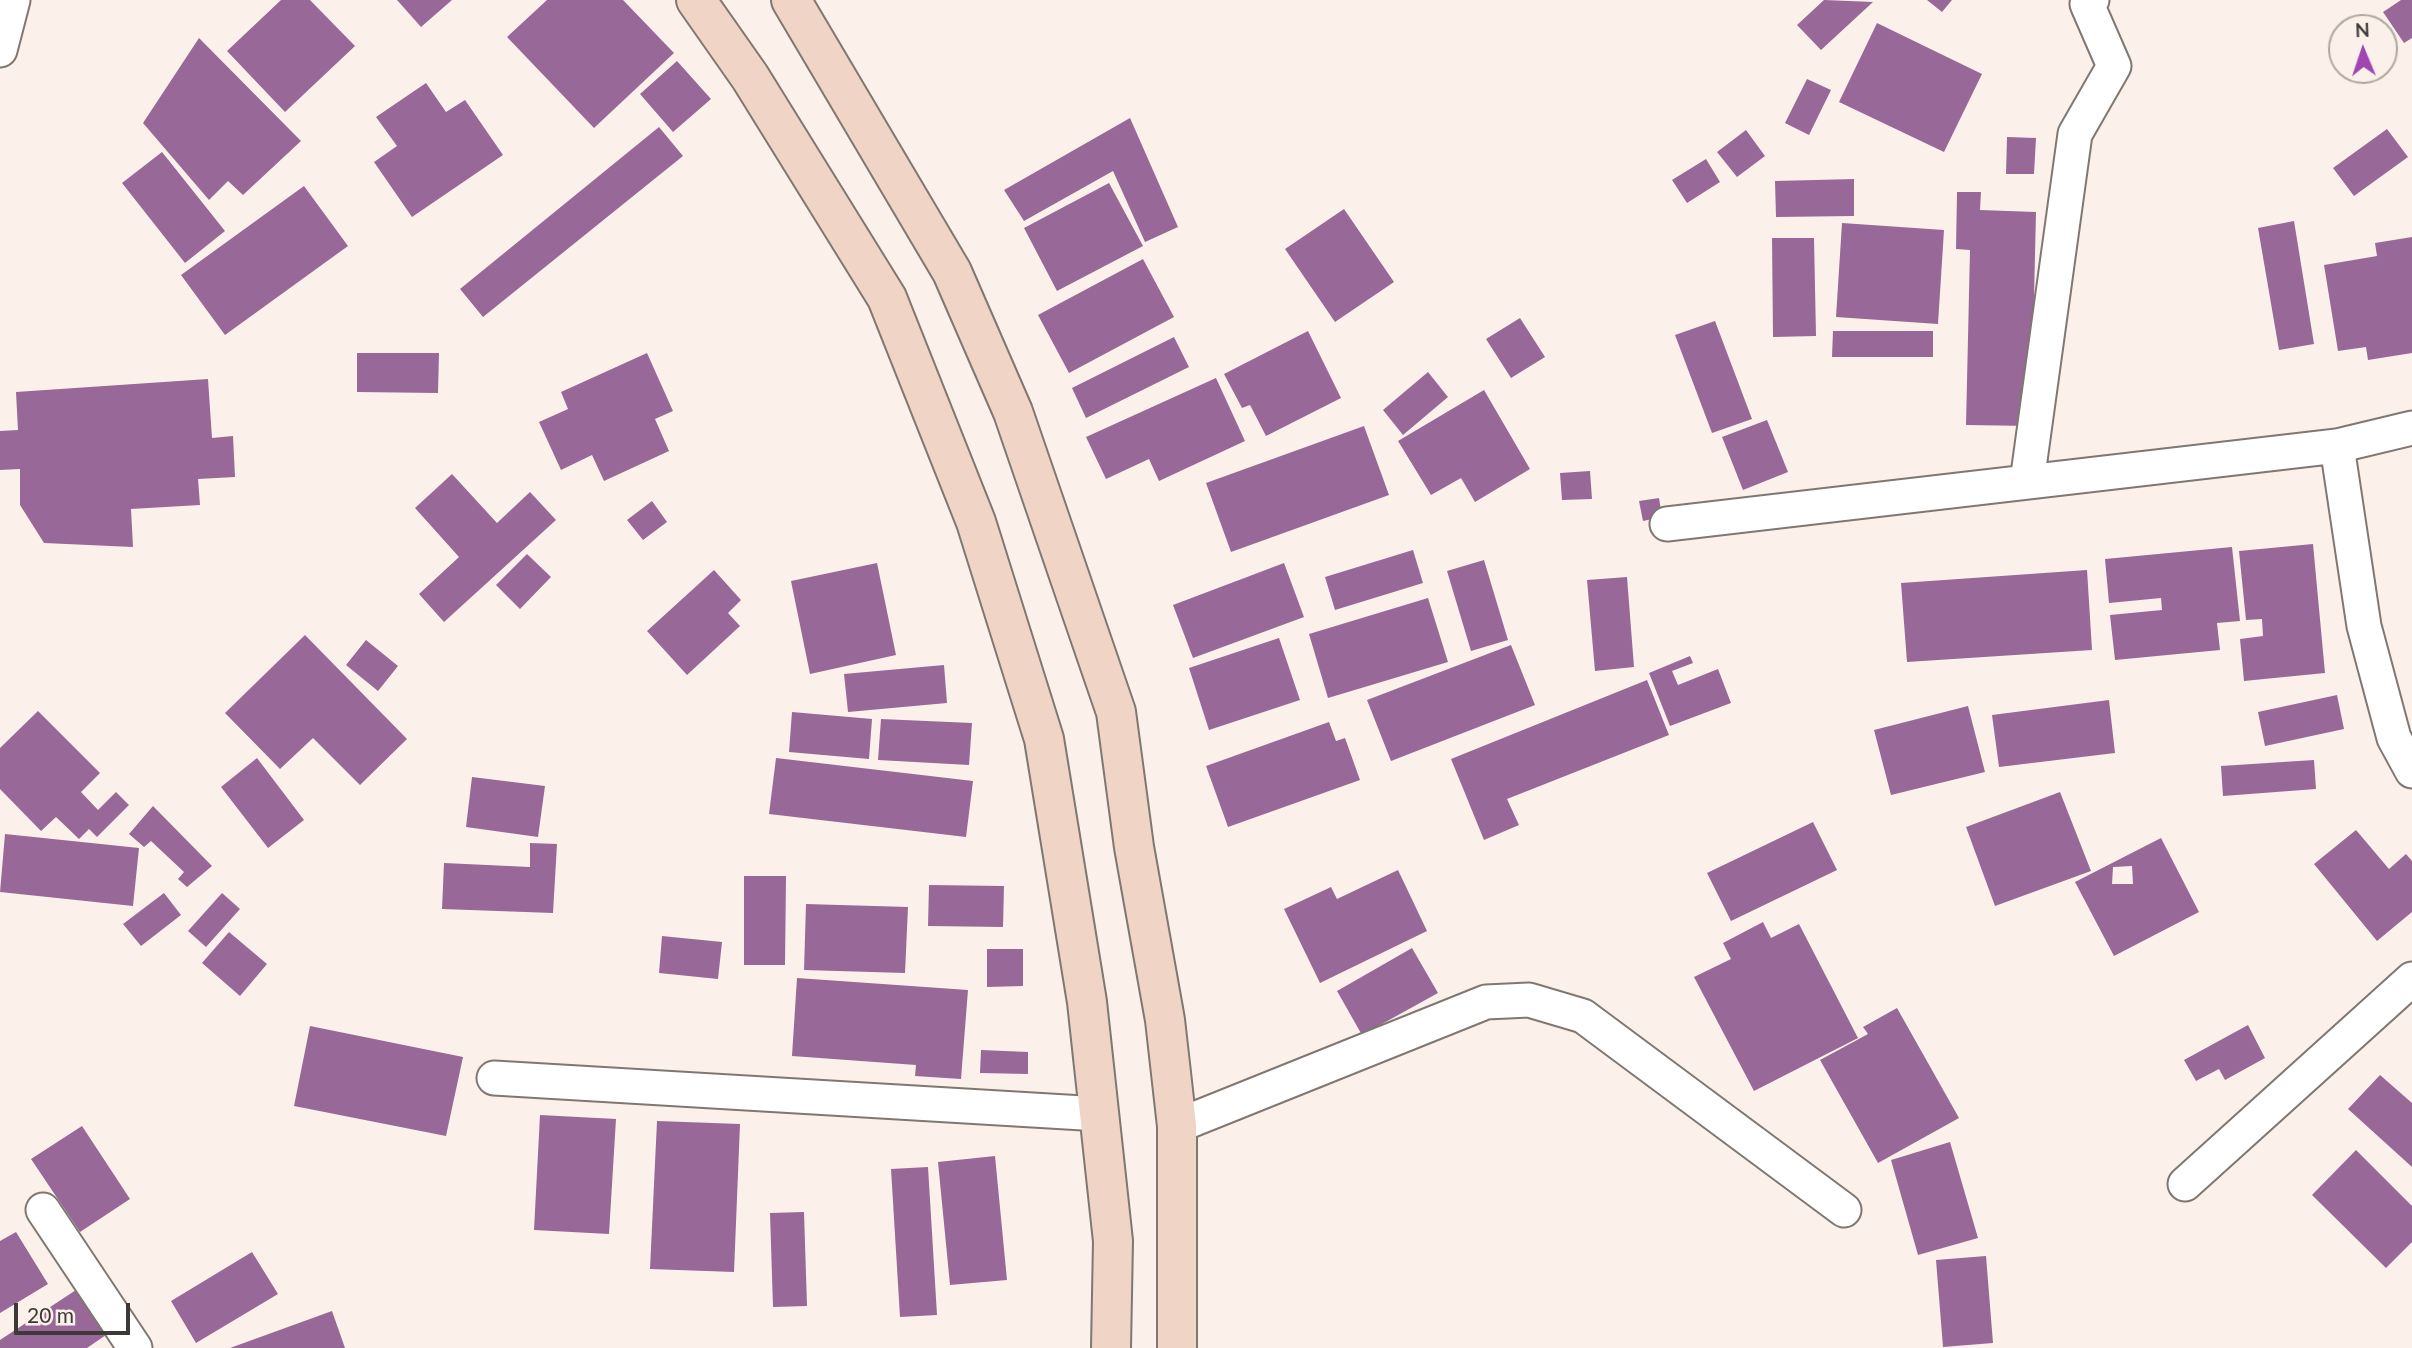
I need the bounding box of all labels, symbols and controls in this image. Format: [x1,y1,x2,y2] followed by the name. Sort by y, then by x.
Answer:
[2328,14,2398,84] north arrow
[2355,18,2370,41] text: N
[18,1288,133,1332] scale bar
[27,1302,74,1327] text: 20 m

